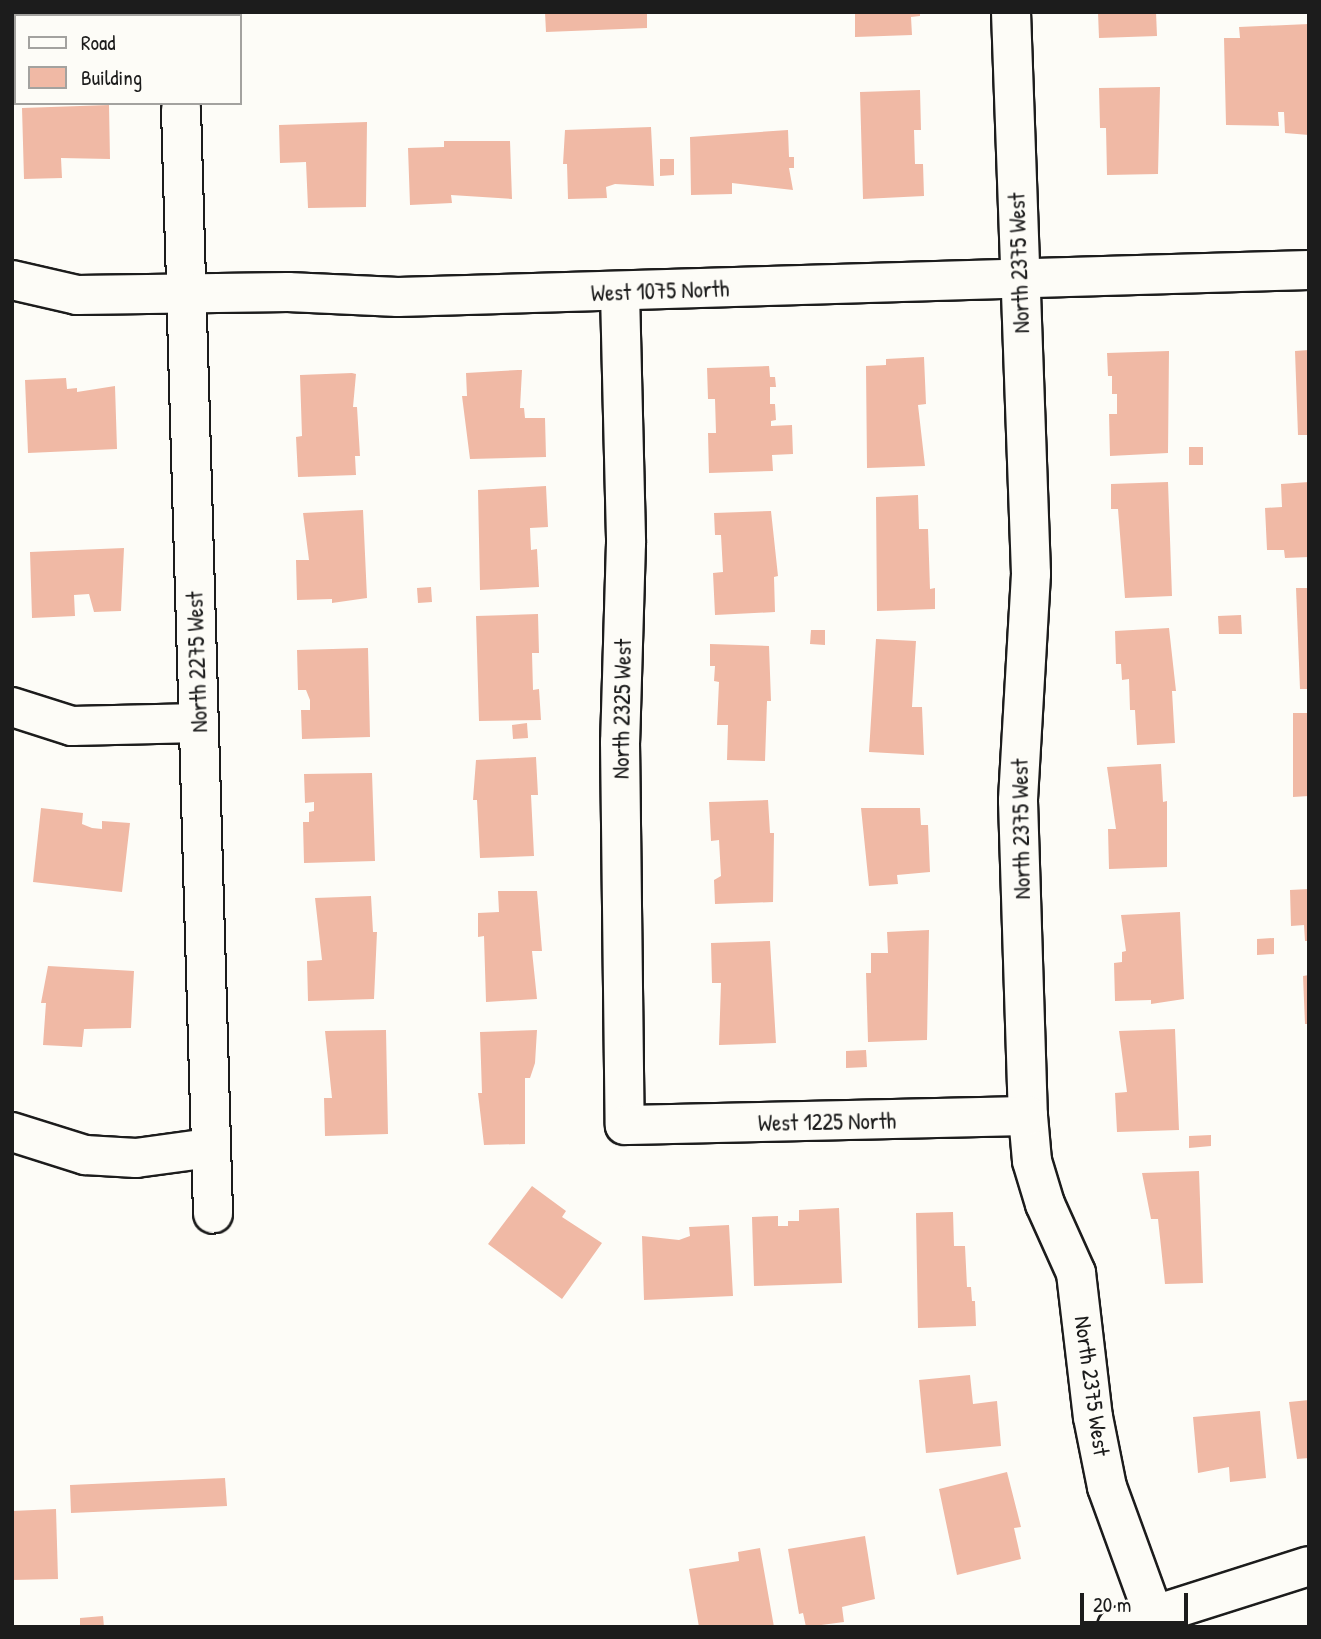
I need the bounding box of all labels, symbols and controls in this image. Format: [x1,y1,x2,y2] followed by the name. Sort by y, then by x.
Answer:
[14,14,242,105] legend
[81,28,115,57] text: Road
[81,63,142,92] text: Building
[1003,192,1035,334] street label: North 2375 West
[590,275,730,307] street label: West 1075 North
[181,591,213,733] street label: North 2275 West
[607,639,637,779] street label: North 2325 West
[1006,758,1036,900] street label: North 2375 West
[758,1107,896,1137] street label: West 1225 North
[1069,1314,1115,1458] street label: North 2375 West
[1083,1580,1192,1624] scale bar
[1093,1590,1131,1619] text: 20 m

